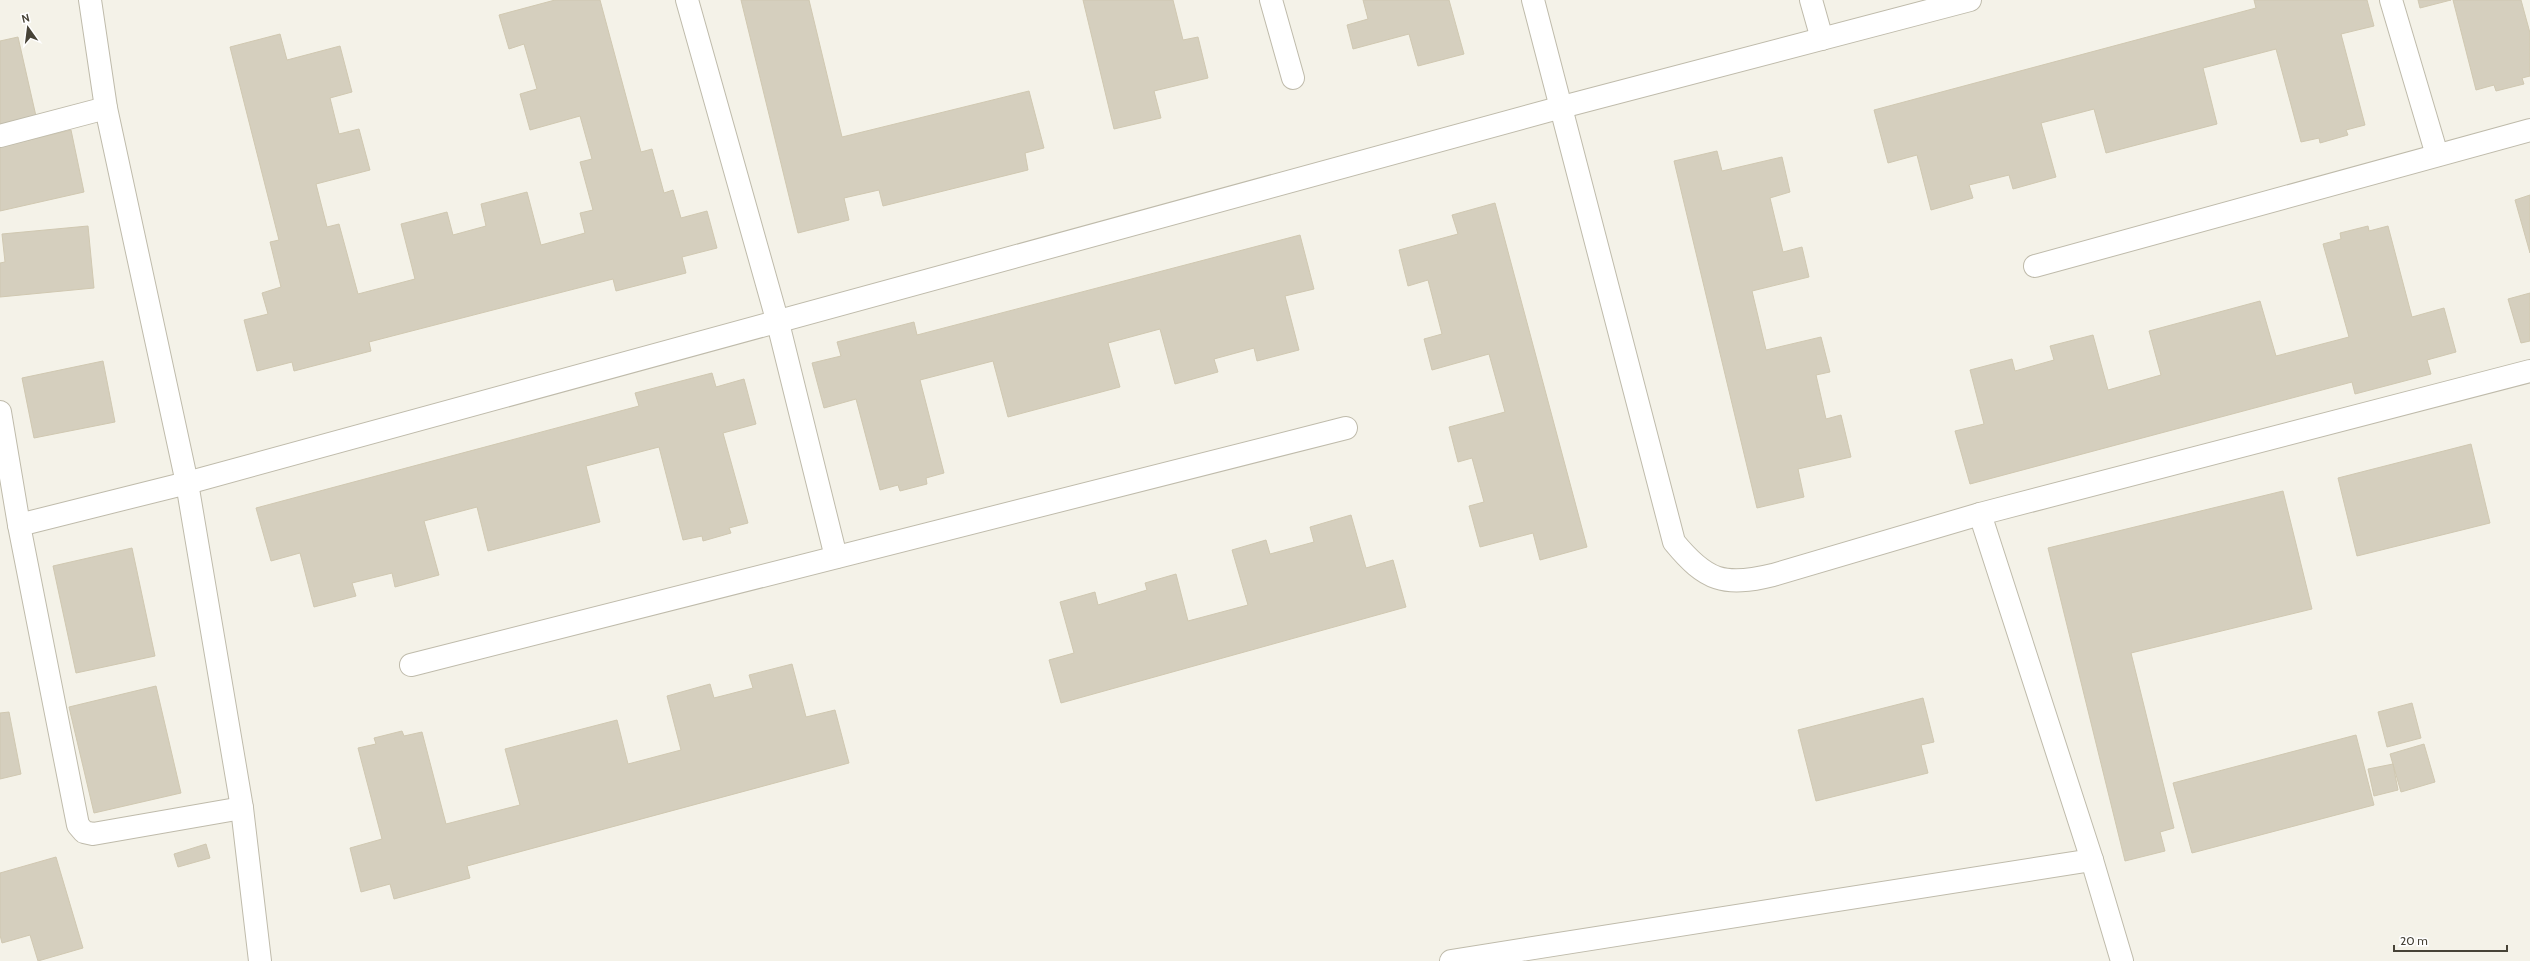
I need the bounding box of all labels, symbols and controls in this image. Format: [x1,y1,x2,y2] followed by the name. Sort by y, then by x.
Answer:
[8,8,48,48] north arrow
[20,11,31,26] text: N
[2394,927,2507,953] scale bar
[2400,933,2428,948] text: 20 m

